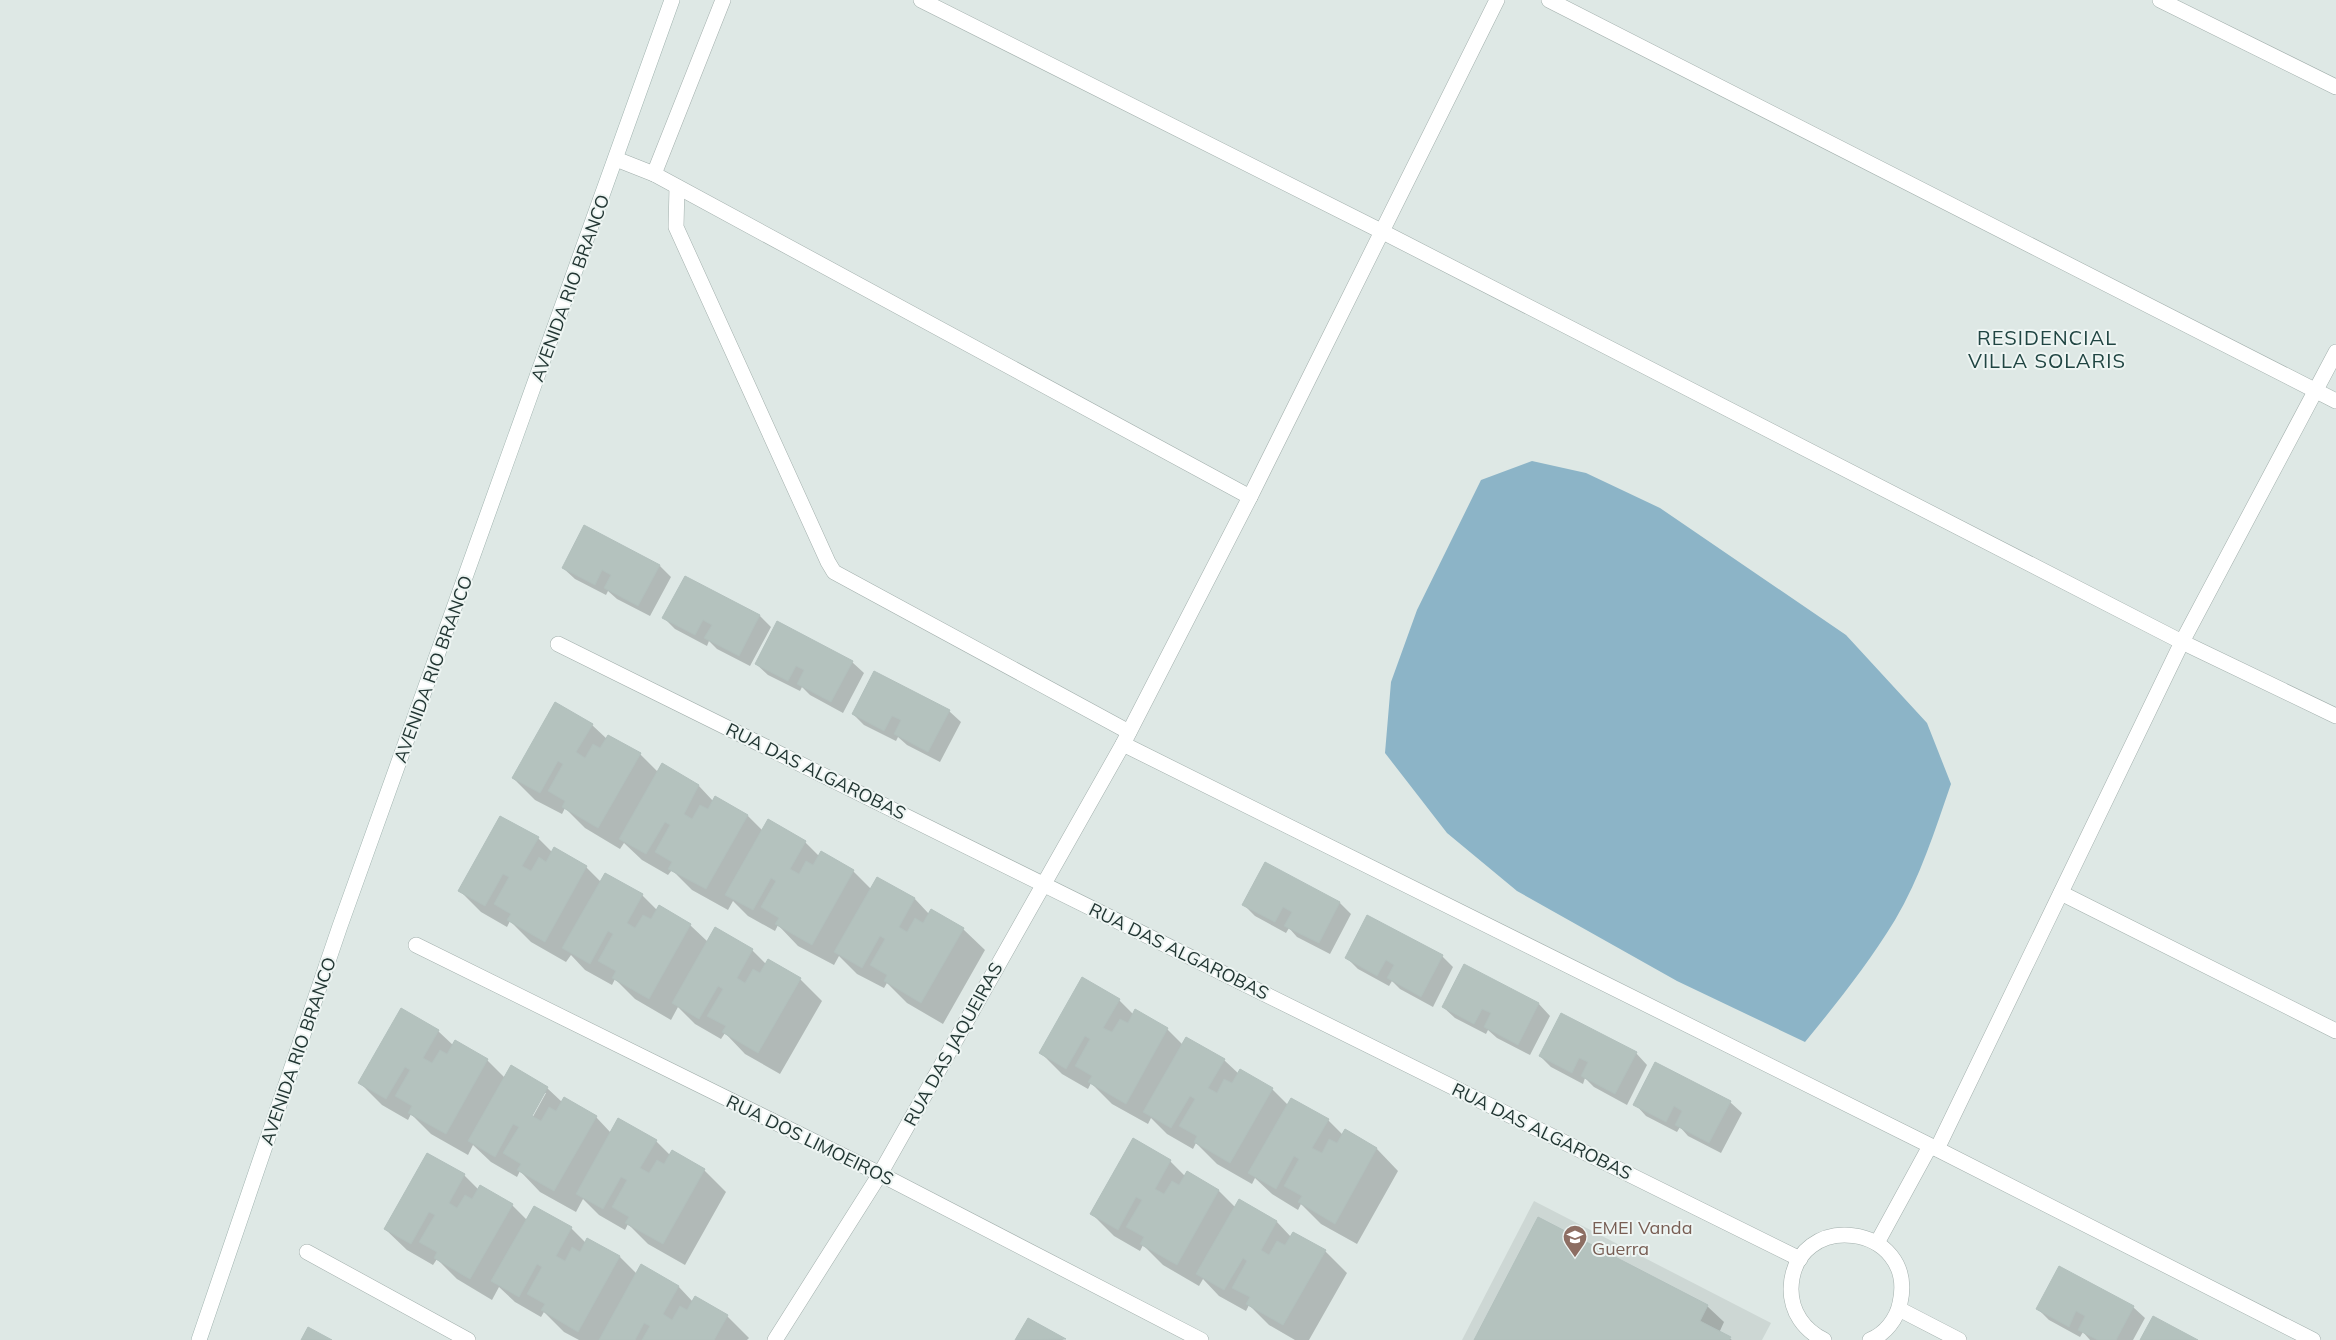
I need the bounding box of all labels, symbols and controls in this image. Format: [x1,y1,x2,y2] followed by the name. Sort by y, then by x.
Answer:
[525,191,615,385] street label: AVENIDA RIO BRANCO
[1968,325,2126,373] district label: RESIDENCIAL VILLA SOLARIS
[388,572,478,766] street label: AVENIDA RIO BRANCO
[722,717,910,825] street label: RUA DAS ALGAROBAS
[1085,897,1273,1005] street label: RUA DAS ALGAROBAS
[255,954,341,1148] street label: AVENIDA RIO BRANCO
[898,958,1008,1130] street label: RUA DAS JAQUEIRAS
[1448,1077,1636,1185] street label: RUA DAS ALGAROBAS
[723,1090,897,1190] street label: RUA DOS LIMOEIROS
[1592,1216,1692,1260] place label: EMEI Vanda Guerra
[1562,1224,1588,1258] school or university icon: EMEI Vanda Guerra

